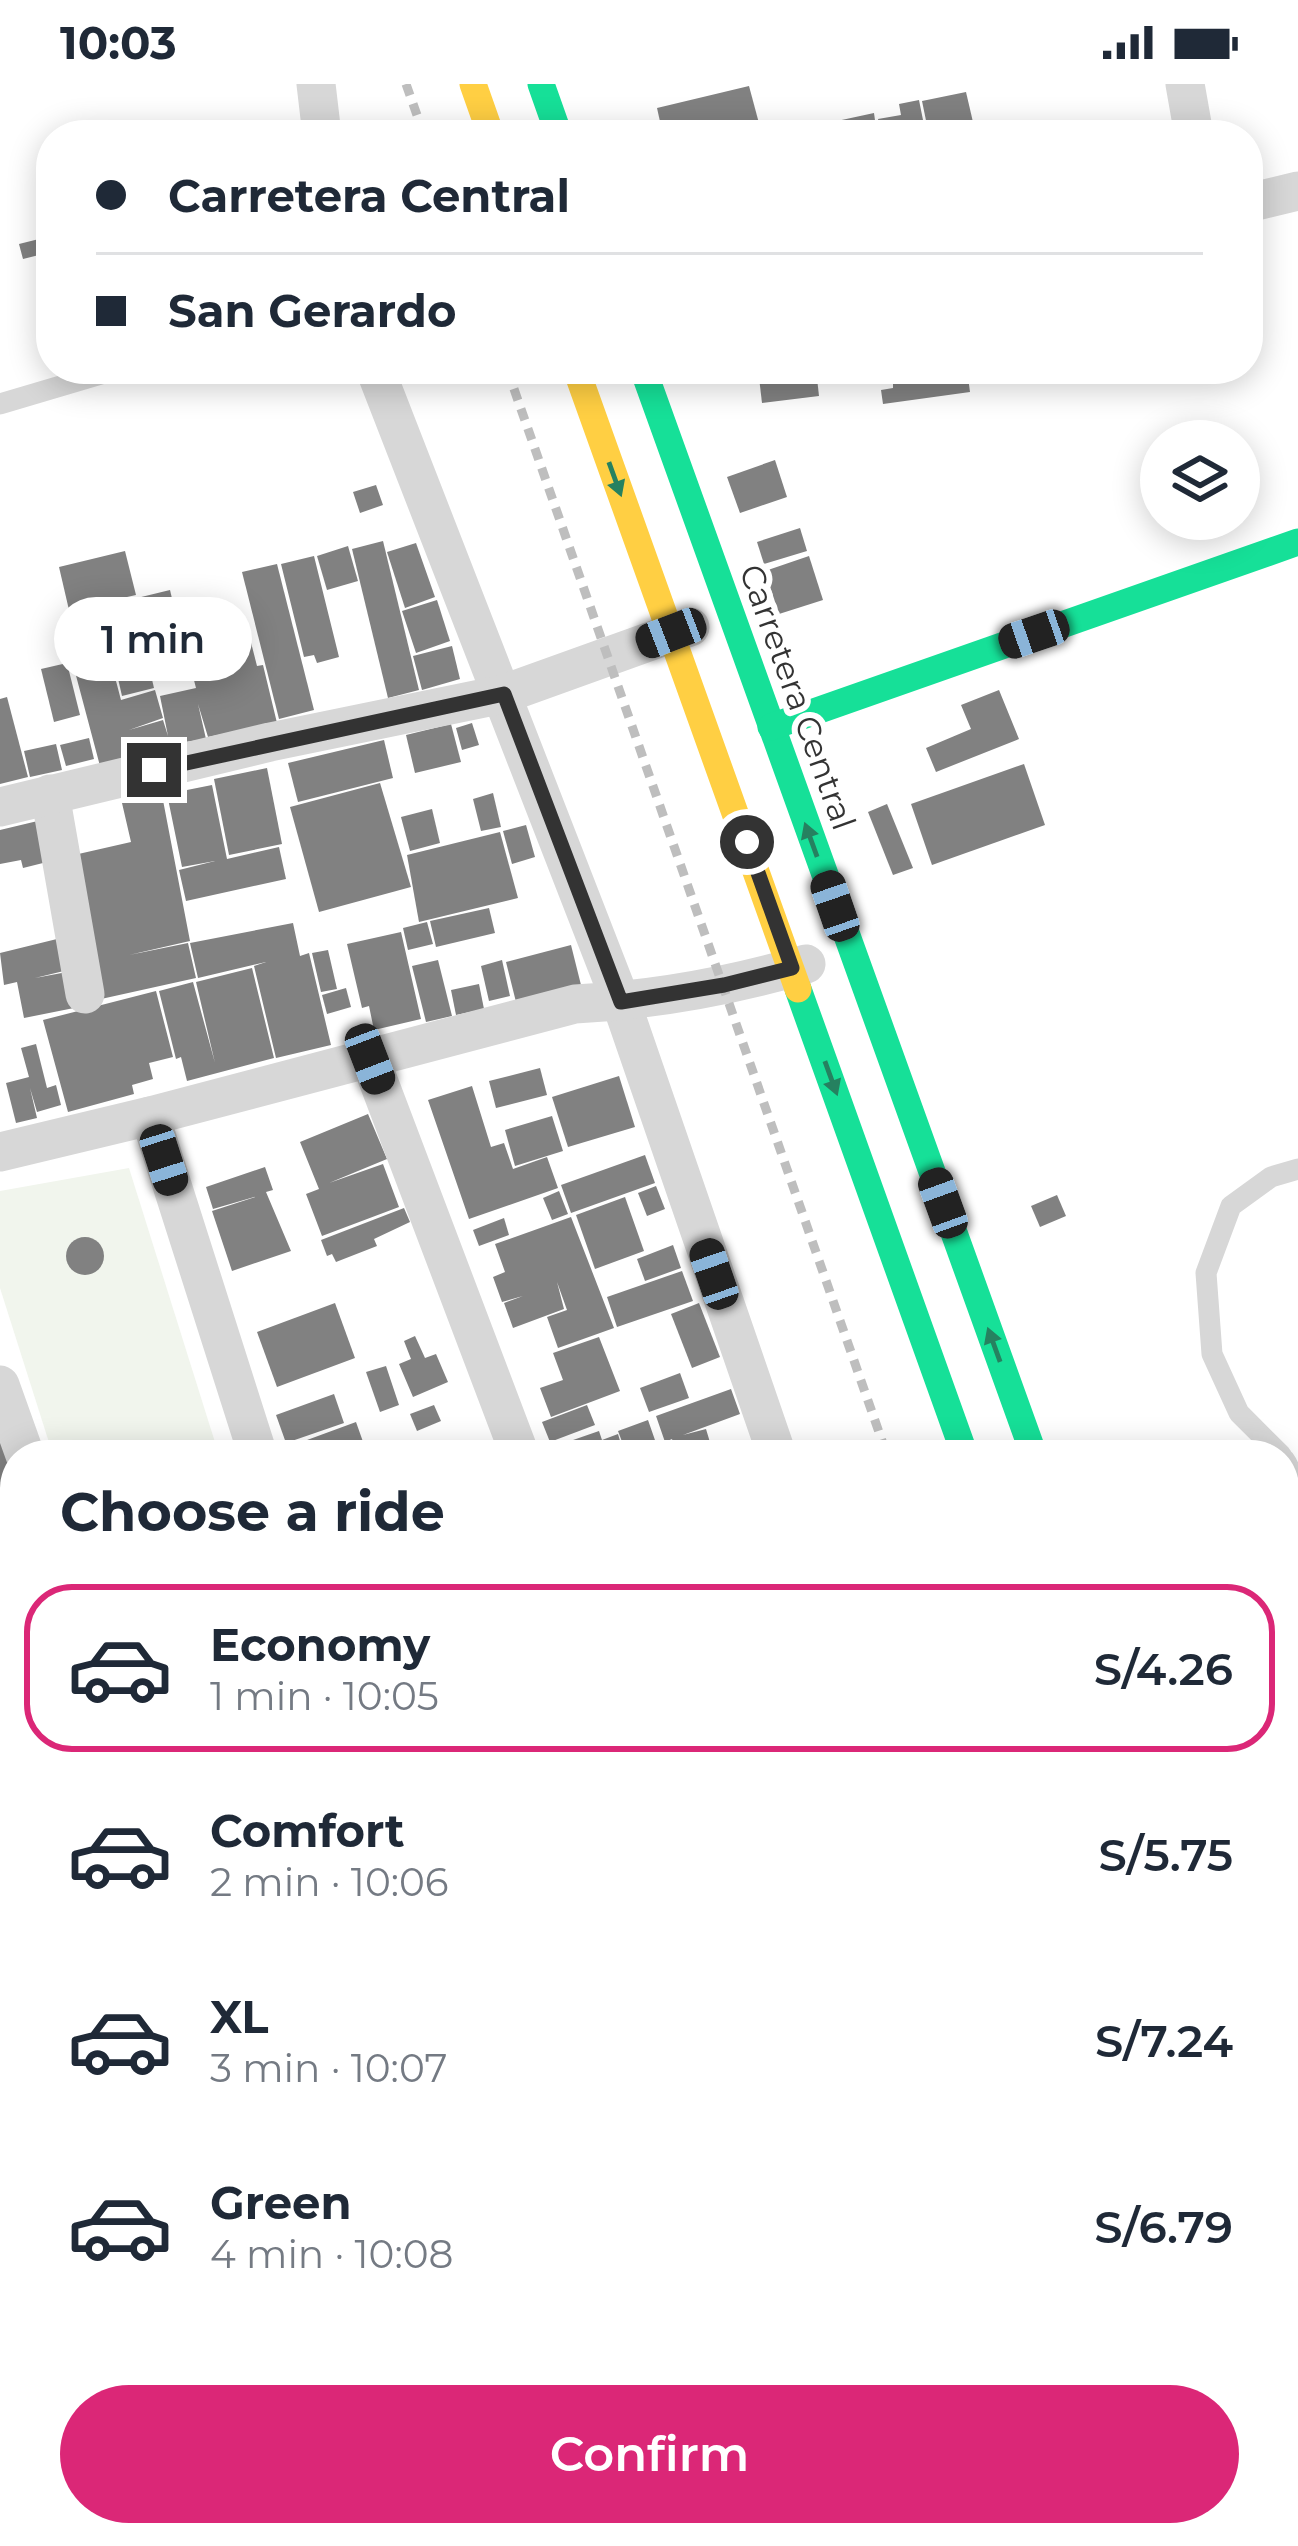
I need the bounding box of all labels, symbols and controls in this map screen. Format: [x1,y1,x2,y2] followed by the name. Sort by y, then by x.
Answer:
[60,15,177,70] text: 10:03
[168,168,570,223] text: Carretera Central
[168,283,456,338] text: San Gerardo
[1140,420,1260,540] map controls
[1140,420,1260,540] button: layers
[607,461,625,497] one-way arrow
[731,559,865,835] street label: Carretera Central
[55,596,253,680] callout: 1 min
[631,603,711,663] car
[994,605,1074,663] car
[101,615,205,663] text: 1 min
[127,743,181,797] route end
[720,815,774,869] route start
[801,822,819,858] one-way arrow
[806,866,864,946] car
[340,1019,400,1099] car
[823,1060,841,1096] one-way arrow
[136,1120,192,1200] car
[914,1163,972,1243] car
[685,1234,743,1314] car
[984,1327,1003,1363] one-way arrow
[60,1479,445,1545] text: Choose a ride
[66,1614,174,1722] icon: car
[210,1617,430,1672] text: Economy
[1094,1641,1233,1696] text: S/4.26
[210,1672,439,1720] text: 1 min · 10:05
[66,1800,174,1908] icon: car
[210,1803,405,1858] text: Comfort
[1099,1827,1233,1882] text: S/5.75
[210,1858,449,1906] text: 2 min · 10:06
[66,1986,174,2094] icon: car
[210,1989,268,2044] text: XL
[1095,2013,1233,2068] text: S/7.24
[210,2044,447,2092] text: 3 min · 10:07
[66,2172,174,2280] icon: car
[210,2175,352,2230] text: Green
[1094,2199,1233,2254] text: S/6.79
[210,2230,453,2278] text: 4 min · 10:08
[60,2385,1239,2523] button: Confirm

